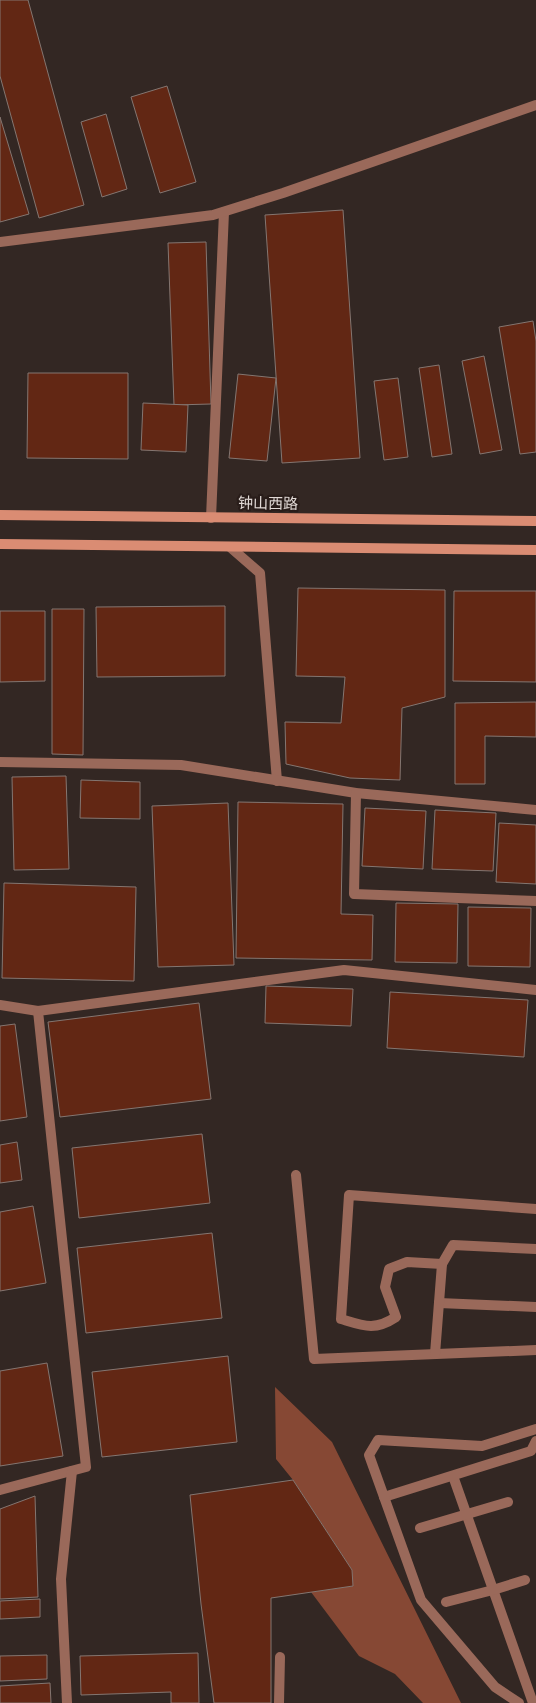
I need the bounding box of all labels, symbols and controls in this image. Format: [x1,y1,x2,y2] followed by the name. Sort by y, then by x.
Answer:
[238,493,298,513] street label: 钟山西路

